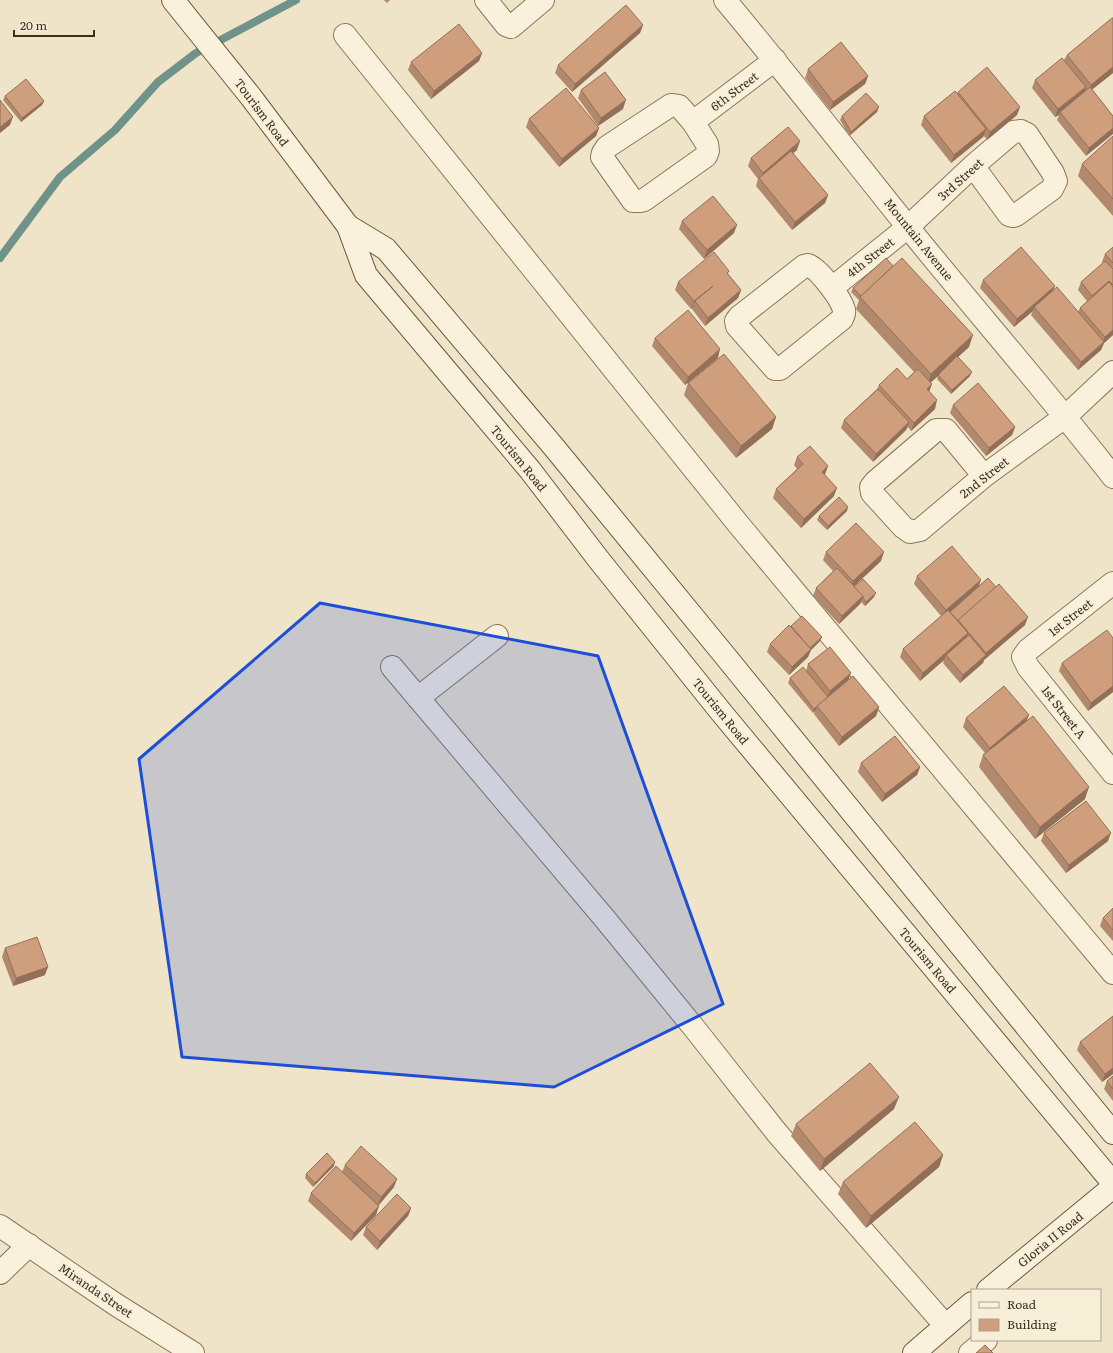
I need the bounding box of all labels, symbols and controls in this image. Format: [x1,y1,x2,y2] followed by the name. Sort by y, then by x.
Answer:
[14,12,94,38] scale bar
[20,16,47,34] text: 20 m
[706,67,762,115] street label: 6th Street
[230,74,294,150] street label: Tourism Road
[933,153,987,204] street label: 3rd Street
[880,194,958,284] street label: Mountain Avenue
[842,233,898,281] street label: 4th Street
[487,421,552,496] street label: Tourism Road
[956,452,1013,502] street label: 2nd Street
[1044,594,1096,640] street label: 1st Street
[689,674,754,749] street label: Tourism Road
[1038,682,1091,742] street label: 1st Street A
[895,923,961,997] street label: Tourism Road
[1013,1207,1087,1271] street label: Gloria II Road
[55,1258,137,1322] street label: Miranda Street
[971,1289,1101,1341] legend
[1007,1295,1037,1313] text: Road
[1007,1315,1057,1333] text: Building

